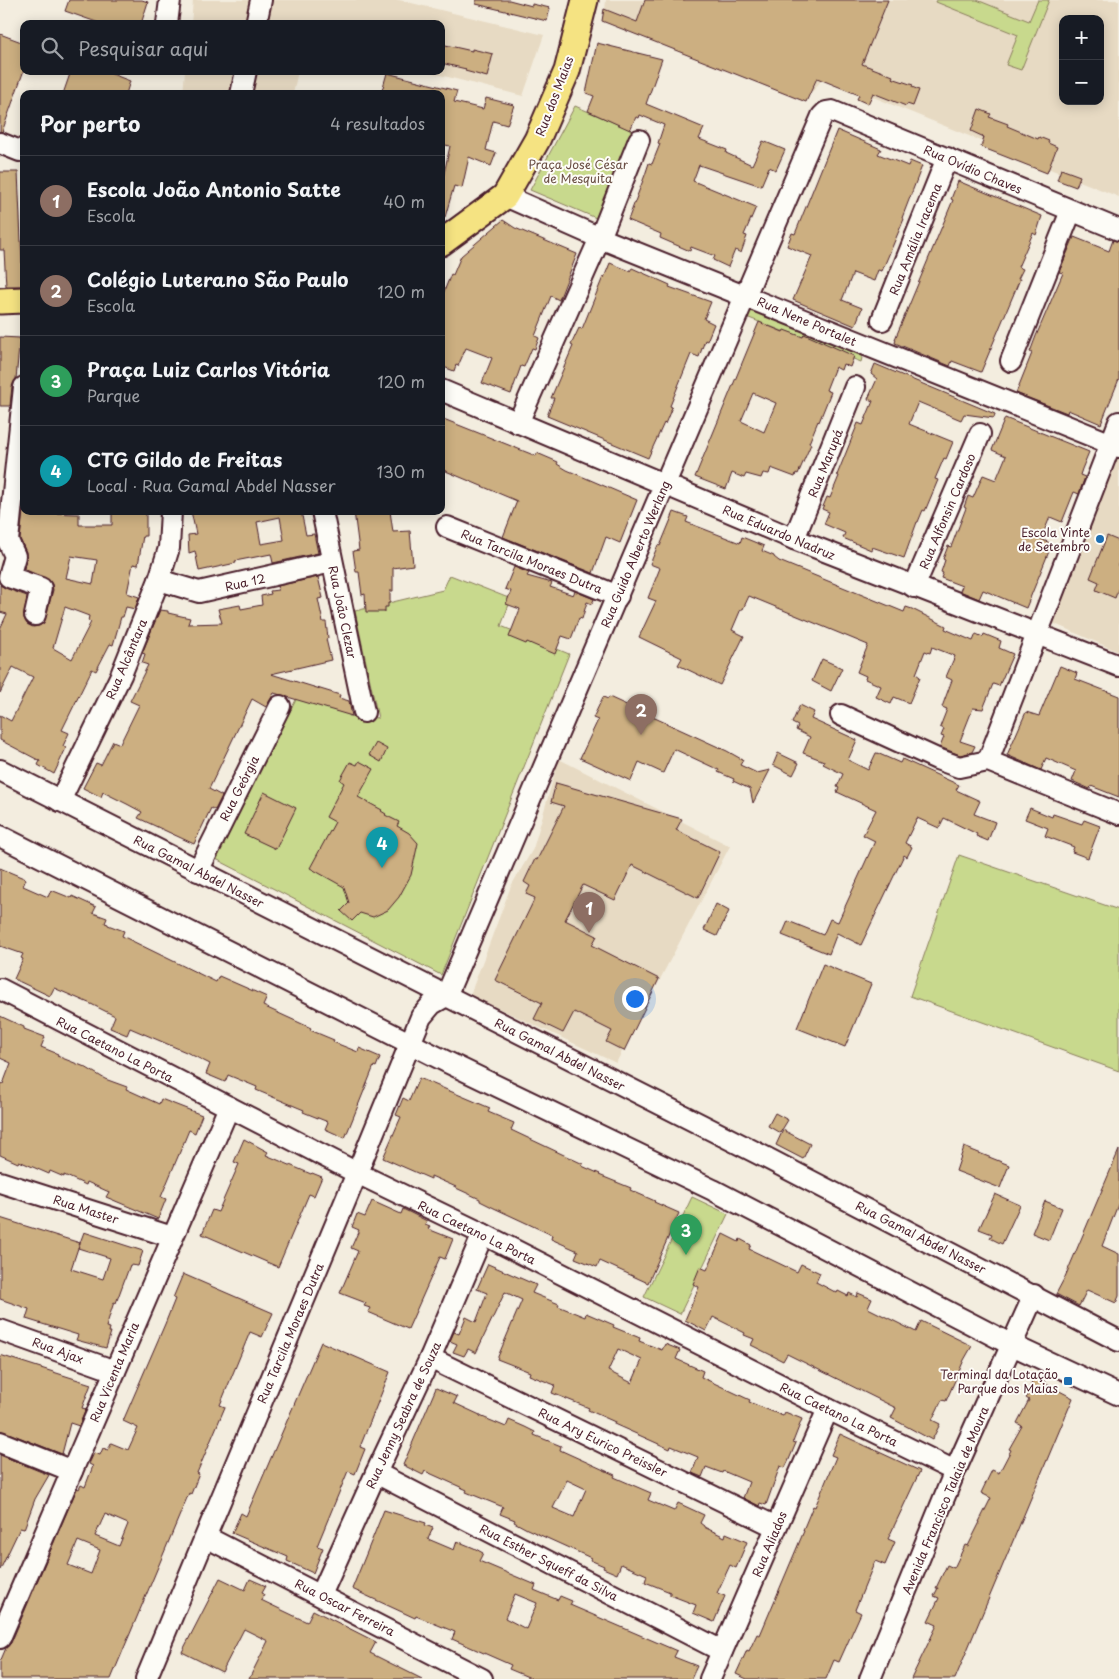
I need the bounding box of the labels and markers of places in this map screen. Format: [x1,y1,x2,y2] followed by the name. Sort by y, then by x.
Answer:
[1018,523,1090,555] place label: Escola Vinte de Setembro
[1094,533,1106,545] marker: Escola Vinte de Setembro
[625,694,657,735] pin: 2
[366,827,398,868] pin: 4
[573,892,605,933] pin: 1
[670,1214,702,1255] pin: 3
[940,1365,1059,1397] place label: Terminal da Lotação Parque dos Maias
[1062,1375,1074,1387] marker: Terminal da Lotação Parque dos Maias

